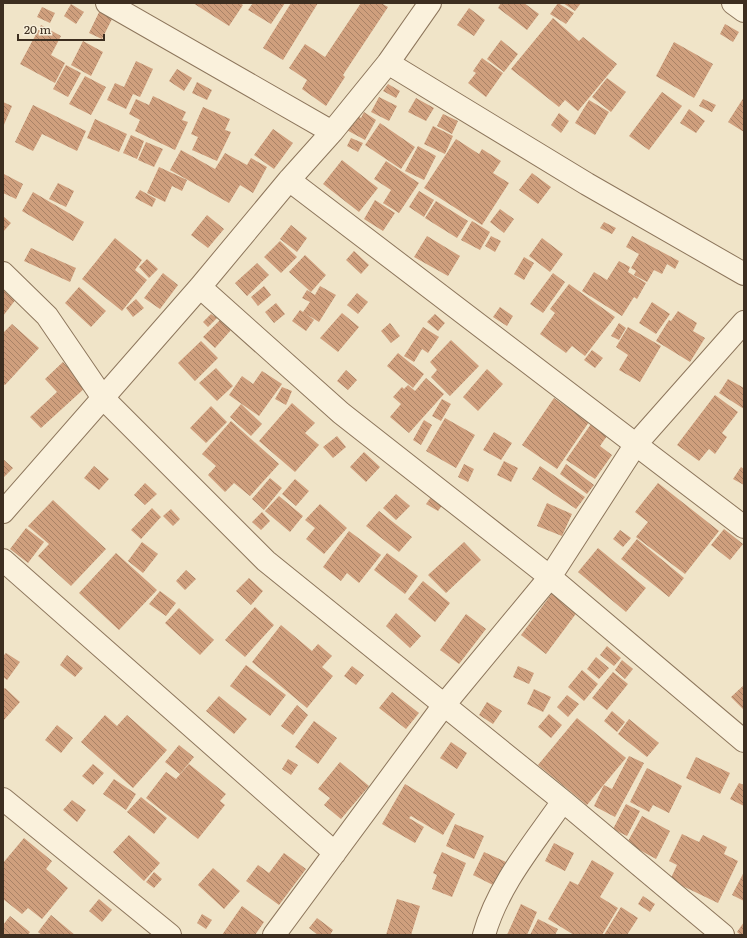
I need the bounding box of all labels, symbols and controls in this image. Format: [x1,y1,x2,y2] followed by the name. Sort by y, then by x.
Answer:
[18,16,104,42] scale bar
[24,20,51,38] text: 20 m

